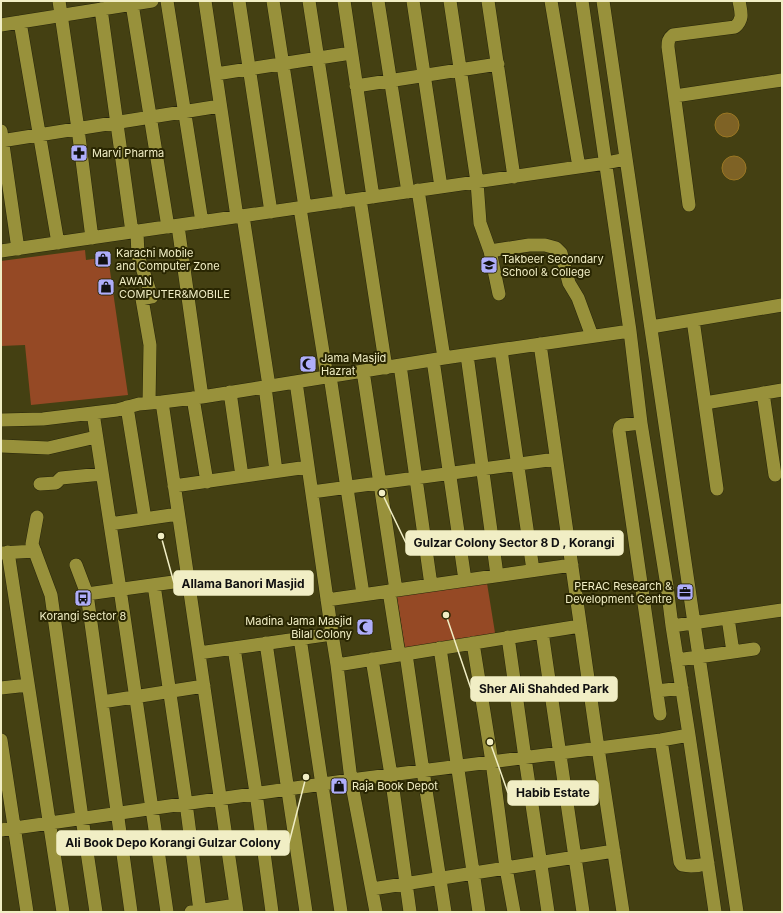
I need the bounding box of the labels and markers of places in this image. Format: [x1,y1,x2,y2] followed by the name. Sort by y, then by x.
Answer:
[69,143,89,163] pharmacy icon: Marvi Pharma
[92,146,164,160] place label: Marvi Pharma
[116,246,220,273] place label: Karachi Mobile and Computer Zone
[93,249,113,269] shop icon: Karachi Mobile and Computer Zone
[502,252,604,279] place label: Takbeer Secondary School & College
[479,255,499,275] school or university icon: Takbeer Secondary School & College
[119,274,230,301] place label: AWAN COMPUTER&MOBILE
[96,277,116,297] shop icon: AWAN COMPUTER&MOBILE
[321,351,386,378] place label: Jama Masjid Hazrat
[298,354,318,374] mosque icon: Jama Masjid Hazrat
[406,531,623,555] callout: Gulzar Colony Sector 8 D , Korangi
[174,571,313,595] callout: Allama Banori Masjid
[565,579,672,606] place label: PERAC Research & Development Centre
[675,582,695,602] office icon: PERAC Research & Development Centre
[73,588,93,608] bus stop icon: Korangi Sector 8
[40,609,127,623] place label: Korangi Sector 8
[245,614,352,641] place label: Madina Jama Masjid Bilal Colony
[355,617,375,637] mosque icon: Madina Jama Masjid Bilal Colony
[471,677,617,701] callout: Sher Ali Shahded Park
[329,776,349,796] shop icon: Raja Book Depot
[352,779,438,793] place label: Raja Book Depot
[508,781,598,805] callout: Habib Estate
[57,831,289,855] callout: Ali Book Depo Korangi Gulzar Colony

